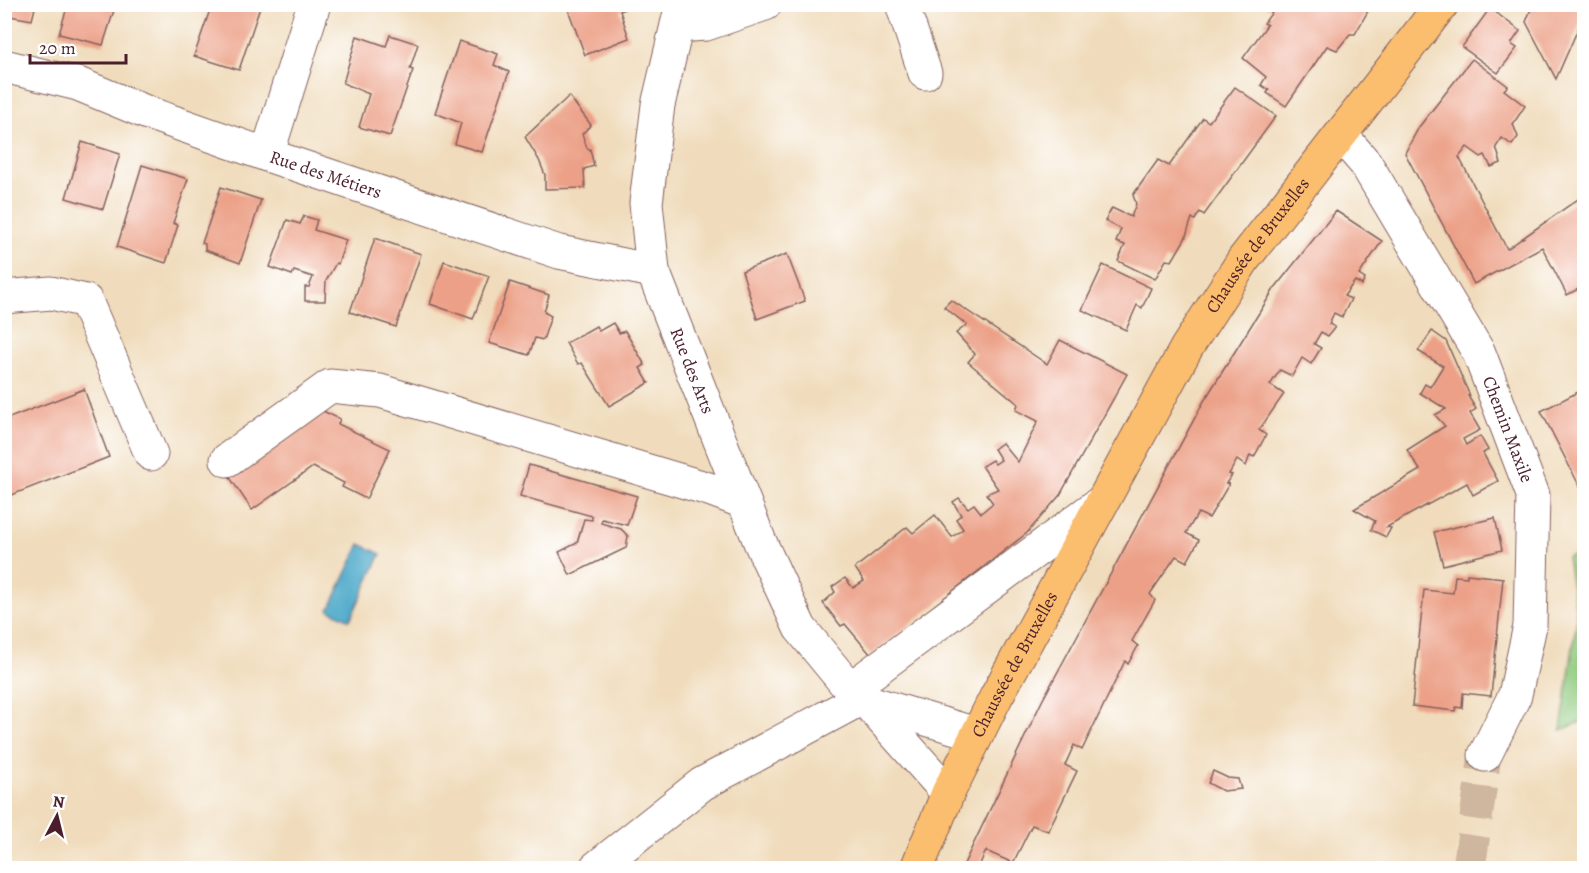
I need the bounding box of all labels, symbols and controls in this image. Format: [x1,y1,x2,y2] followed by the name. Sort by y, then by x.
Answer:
[30,27,126,65] scale bar
[39,36,76,60] text: 20 m
[267,145,385,204] street label: Rue des Métiers
[1200,173,1315,318] street label: Chaussée de Bruxelles
[665,324,720,417] street label: Rue des Arts
[1477,373,1539,486] street label: Chemin Maxile
[966,587,1063,741] street label: Chaussée de Bruxelles
[27,786,87,846] north arrow
[52,790,66,814] text: N

